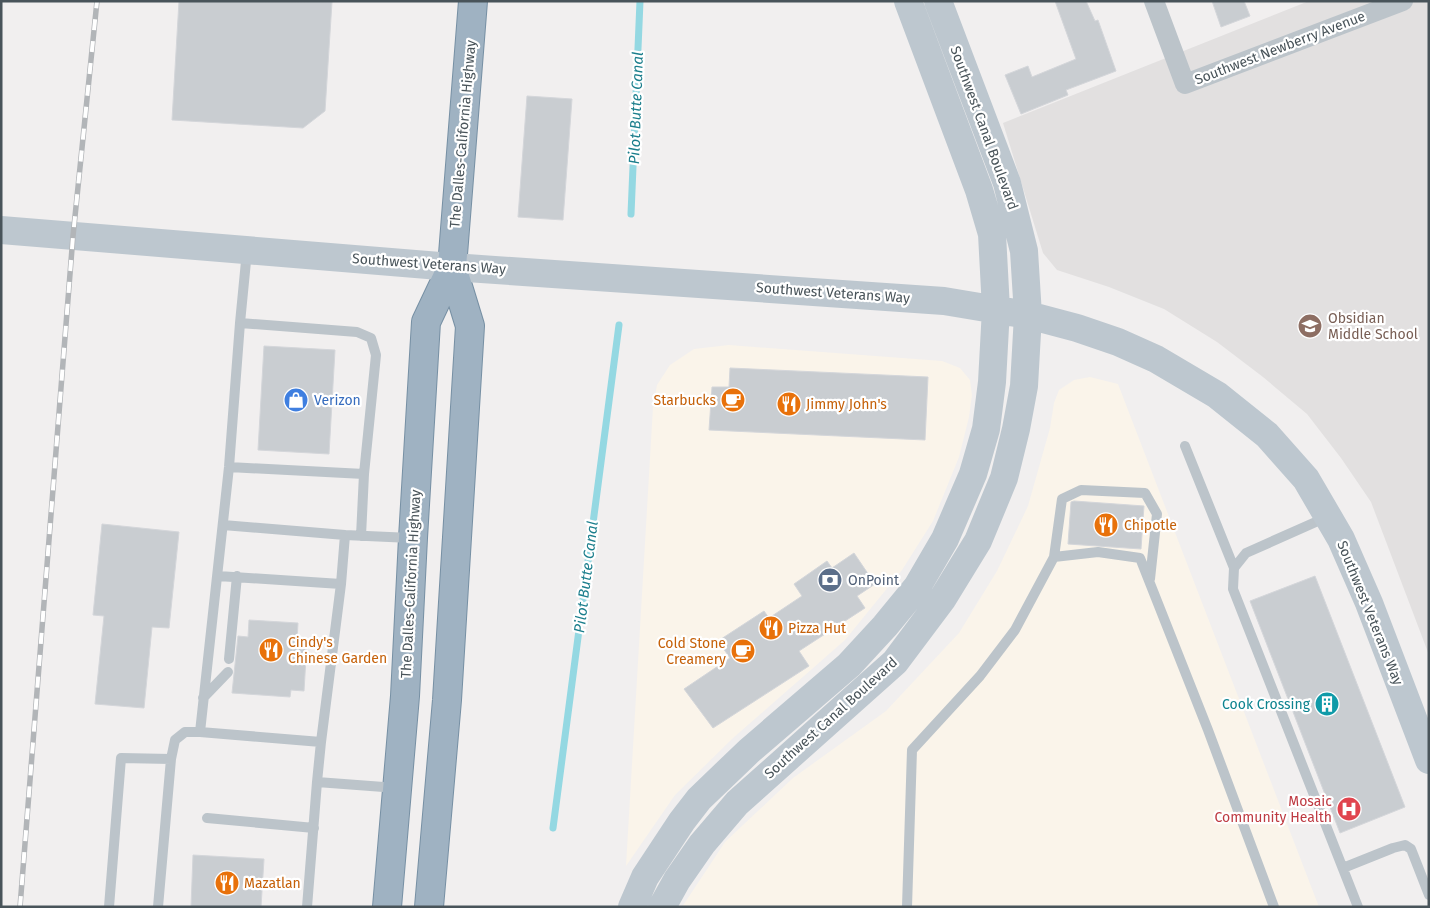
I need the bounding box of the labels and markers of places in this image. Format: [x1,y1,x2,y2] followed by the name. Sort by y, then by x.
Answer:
[1328,310,1418,343] place label: Obsidian Middle School
[1297,313,1323,339] school or university icon: Obsidian Middle School
[283,387,309,413] shop icon: Verizon
[720,387,746,413] cafe icon: Starbucks
[776,391,802,417] restaurant icon: Jimmy John's
[314,392,361,409] place label: Verizon
[654,392,716,409] place label: Starbucks
[806,396,887,413] place label: Jimmy John's
[1093,512,1119,538] restaurant icon: Chipotle
[1124,517,1177,534] place label: Chipotle
[817,567,843,593] bank icon: OnPoint
[848,572,900,589] place label: OnPoint
[758,615,784,641] restaurant icon: Pizza Hut
[788,620,847,637] place label: Pizza Hut
[288,634,387,667] place label: Cindy's Chinese Garden
[658,635,726,668] place label: Cold Stone Creamery
[258,637,284,663] restaurant icon: Cindy's Chinese Garden
[730,638,756,664] cafe icon: Cold Stone Creamery
[1314,691,1340,717] building icon: Cook Crossing
[1222,696,1311,713] place label: Cook Crossing
[1215,793,1332,826] place label: Mosaic Community Health
[1336,796,1362,822] hospital icon: Mosaic Community Health
[214,870,240,896] restaurant icon: Mazatlan
[244,875,301,892] place label: Mazatlan

